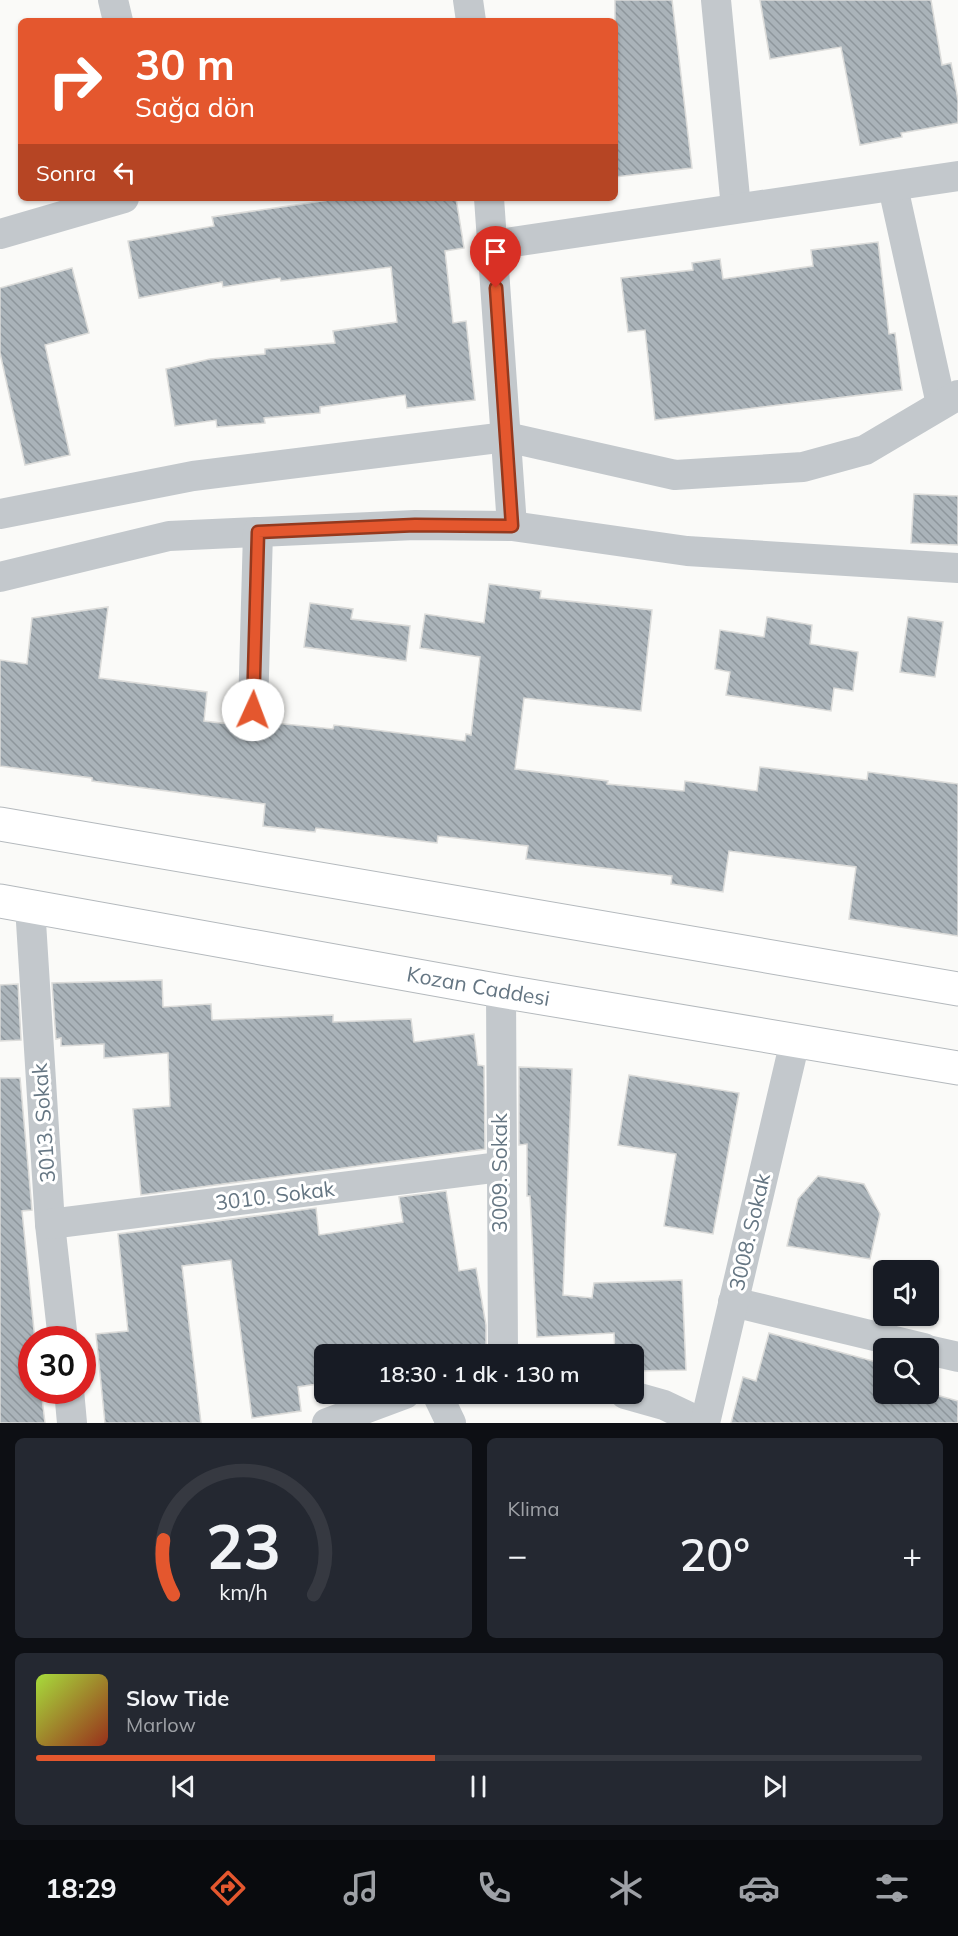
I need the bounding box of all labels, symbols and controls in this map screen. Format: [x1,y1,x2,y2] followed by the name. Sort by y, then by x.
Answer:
[135,38,235,91] text: 30 m
[36,42,114,120] icon: right
[135,90,255,124] text: Sağa dön
[108,156,141,189] icon: left
[36,159,96,187] text: Sonra
[470,226,521,288] pin
[479,235,512,268] icon: arrive
[221,678,285,742] position arrow
[405,960,552,1011] street label: Kozan Caddesi
[26,1062,60,1184] street label: 3013. Sokak
[486,1113,512,1233] street label: 3009. Sokak
[723,1170,775,1293] street label: 3008. Sokak
[214,1175,336,1215] street label: 3010. Sokak
[873,1260,939,1404] map controls
[873,1260,939,1326] button: sound
[18,1326,96,1404] speed limit sign: 30
[873,1338,939,1404] button: search
[378,1360,580,1388] text: 18:30 · 1 dk · 130 m
[508,1496,559,1521] text: Klima
[206,1506,281,1585] text: 23
[679,1526,750,1582] text: 20°
[508,1534,527,1575] text: −
[902,1534,922,1575] text: +
[219,1578,267,1605] text: km/h
[126,1684,229,1712] text: Slow Tide
[126,1712,196,1737] text: Marlow
[167,1770,200,1803] icon: previous
[462,1770,495,1803] icon: pause
[758,1770,791,1803] icon: next
[207,1867,249,1909] icon: directions
[340,1867,382,1909] icon: music
[473,1867,515,1909] icon: phone
[605,1867,647,1909] icon: climate
[738,1867,780,1909] icon: car
[871,1867,913,1909] icon: filters
[45,1871,117,1905] text: 18:29

